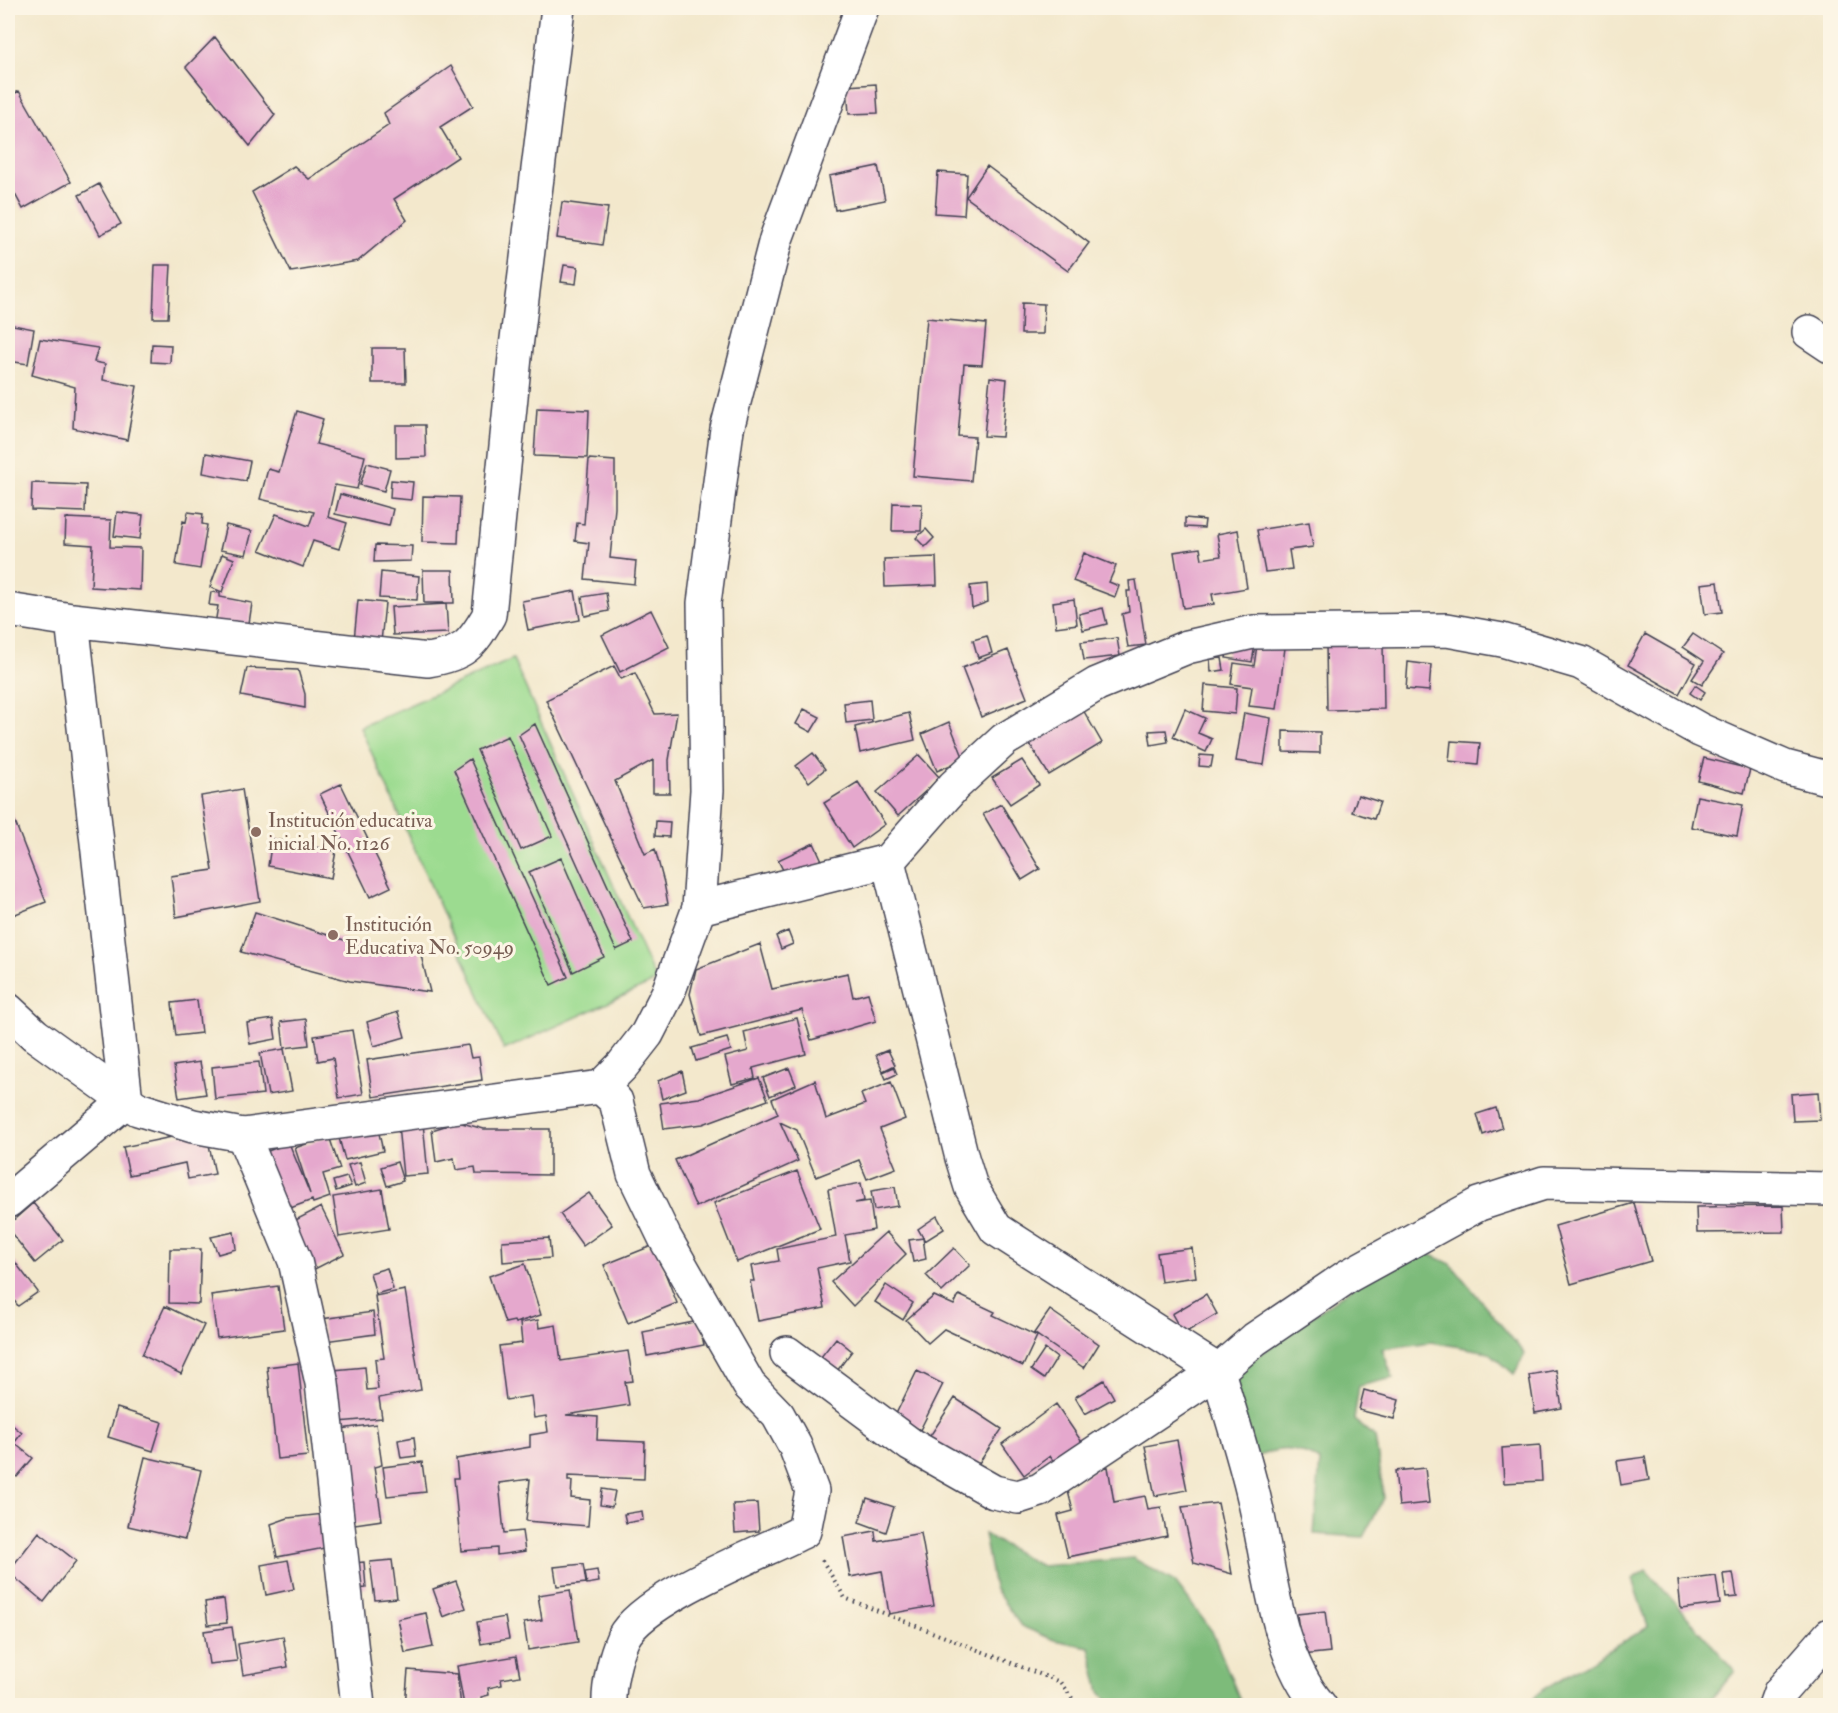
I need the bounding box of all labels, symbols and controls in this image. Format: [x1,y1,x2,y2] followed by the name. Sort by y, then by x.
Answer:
[268,808,433,856] place label: Institución educativa inicial No. 1126
[249,825,263,839] marker: Institución educativa inicial No. 1126
[345,912,514,960] place label: Institución Educativa No. 50949
[326,928,340,942] marker: Institución Educativa No. 50949

